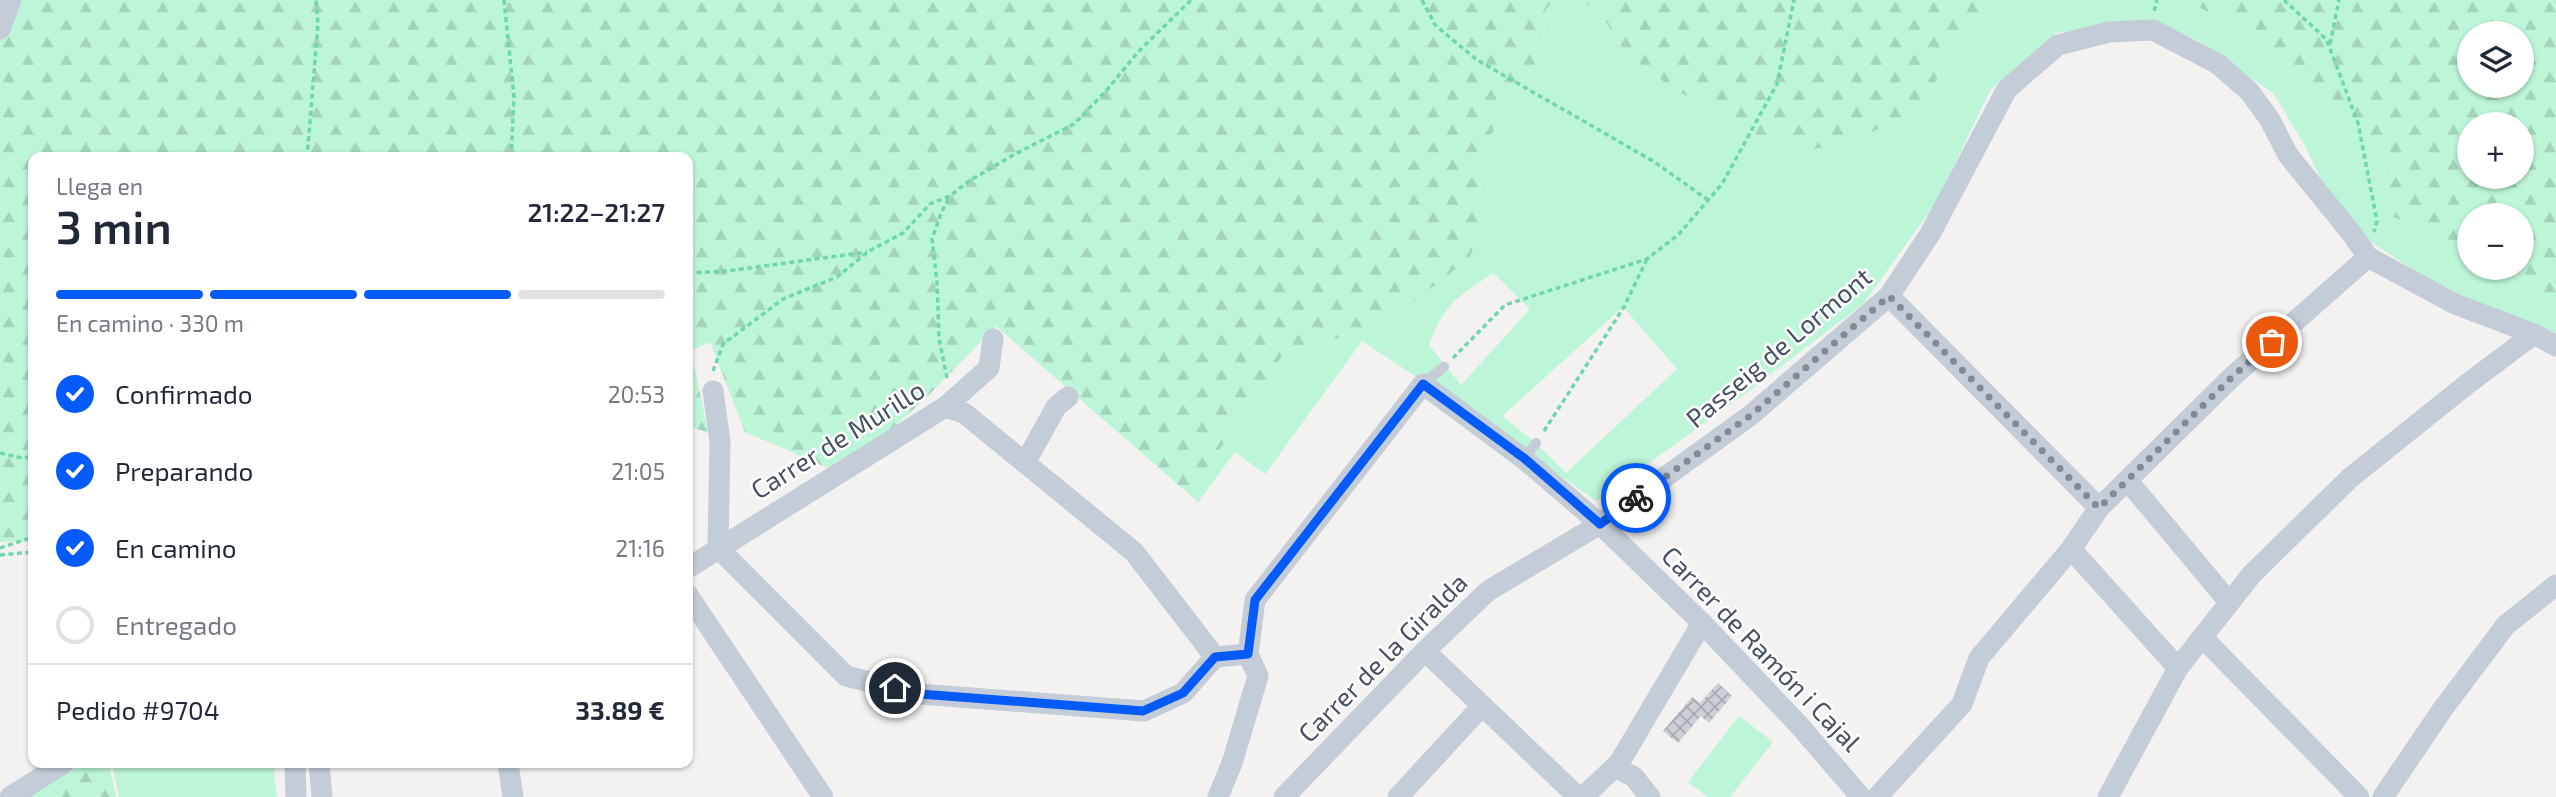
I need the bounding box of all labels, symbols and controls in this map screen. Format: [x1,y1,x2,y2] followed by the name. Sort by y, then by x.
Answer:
[2457,21,2534,280] map controls
[2457,21,2534,98] button: layers
[2457,112,2534,189] button: +
[56,172,143,200] text: Llega en
[527,196,665,227] text: 21:22–21:27
[56,198,172,253] text: 3 min
[2457,203,2534,280] button: −
[1679,260,1877,433] street label: Passeig de Lormont
[56,309,244,337] text: En camino · 330 m
[2242,312,2302,372] pin
[2253,323,2291,361] icon: bag
[745,373,930,505] street label: Carrer de Murillo
[56,375,94,413] icon: check
[115,378,253,409] text: Confirmado
[608,380,665,408] text: 20:53
[56,452,94,490] icon: check
[115,455,253,486] text: Preparando
[611,457,665,485] text: 21:05
[1601,463,1671,533] courier
[1617,479,1655,517] icon: bike
[56,529,94,567] icon: check
[115,532,237,563] text: En camino
[615,534,665,562] text: 21:16
[1656,539,1868,757] street label: Carrer de Ramón i Cajal
[1291,566,1473,748] street label: Carrer de la Giralda
[115,609,237,640] text: Entregado
[865,658,925,718] pin
[876,669,914,707] icon: home
[56,694,220,725] text: Pedido #9704
[575,694,665,725] text: 33.89 €

